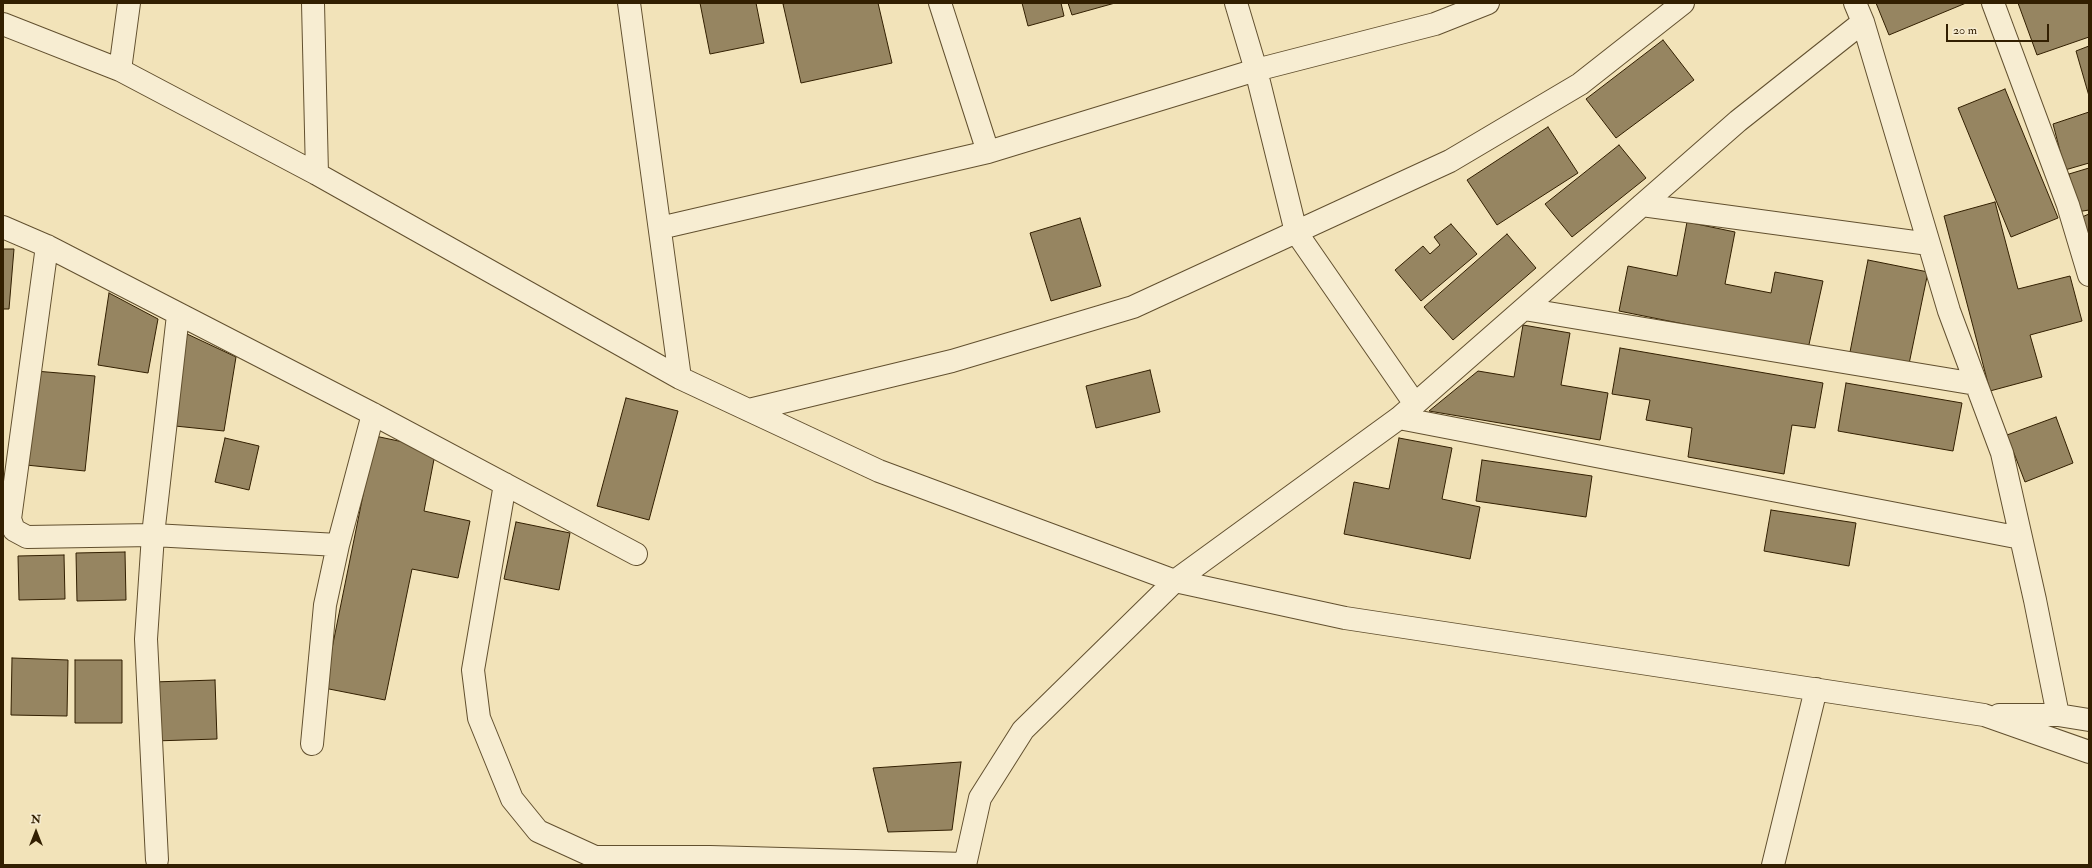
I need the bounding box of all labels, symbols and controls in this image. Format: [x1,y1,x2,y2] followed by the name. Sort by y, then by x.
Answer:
[1948,16,2051,42] scale bar
[1953,23,1977,38] text: 20 m
[16,812,56,852] north arrow
[31,813,41,826] text: N

